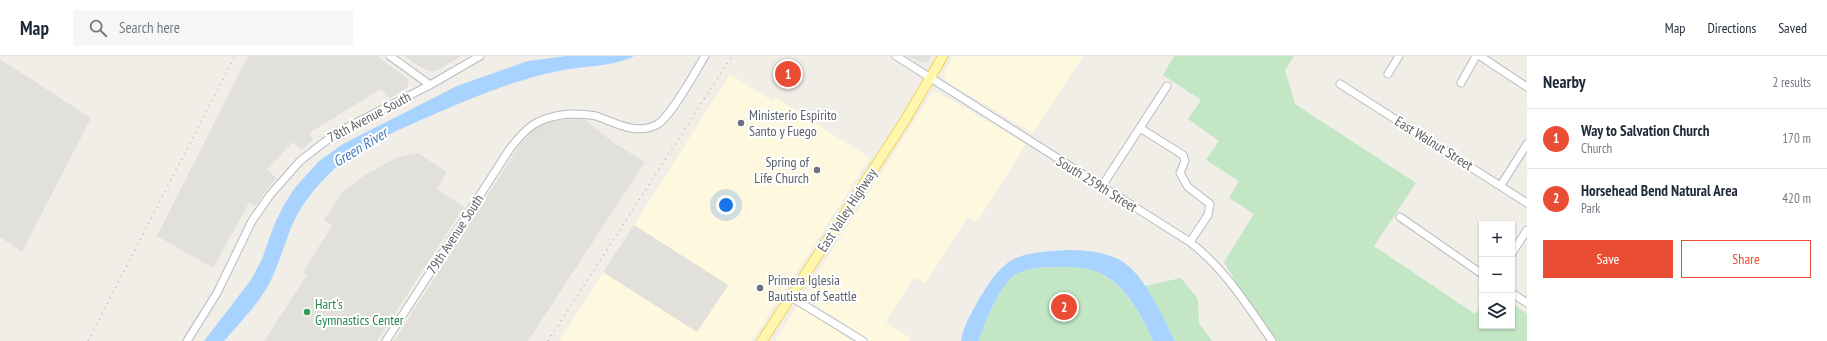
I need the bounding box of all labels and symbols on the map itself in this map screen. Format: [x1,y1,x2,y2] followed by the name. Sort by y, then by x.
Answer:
[775,59,801,89] pin: 1
[324,88,414,146] street label: 78th Avenue South
[749,106,837,140] place label: Ministerio Espirito Santo y Fuego
[1392,112,1477,174] street label: East Walnut Street
[736,118,746,128] marker: Ministerio Espirito Santo y Fuego
[329,122,392,171] water label: Green River
[1053,152,1141,216] street label: South 259th Street
[754,153,809,187] place label: Spring of Life Church
[813,164,881,255] street label: East Valley Highway
[812,165,822,175] marker: Spring of Life Church
[422,191,488,277] street label: 79th Avenue South
[716,195,736,215] your location
[768,271,857,305] place label: Primera Iglesia Bautista of Seattle
[755,283,765,293] marker: Primera Iglesia Bautista of Seattle
[1051,292,1077,322] pin: 2
[315,295,404,329] place label: Hart's Gymnastics Center
[302,307,312,317] marker: Hart's Gymnastics Center

